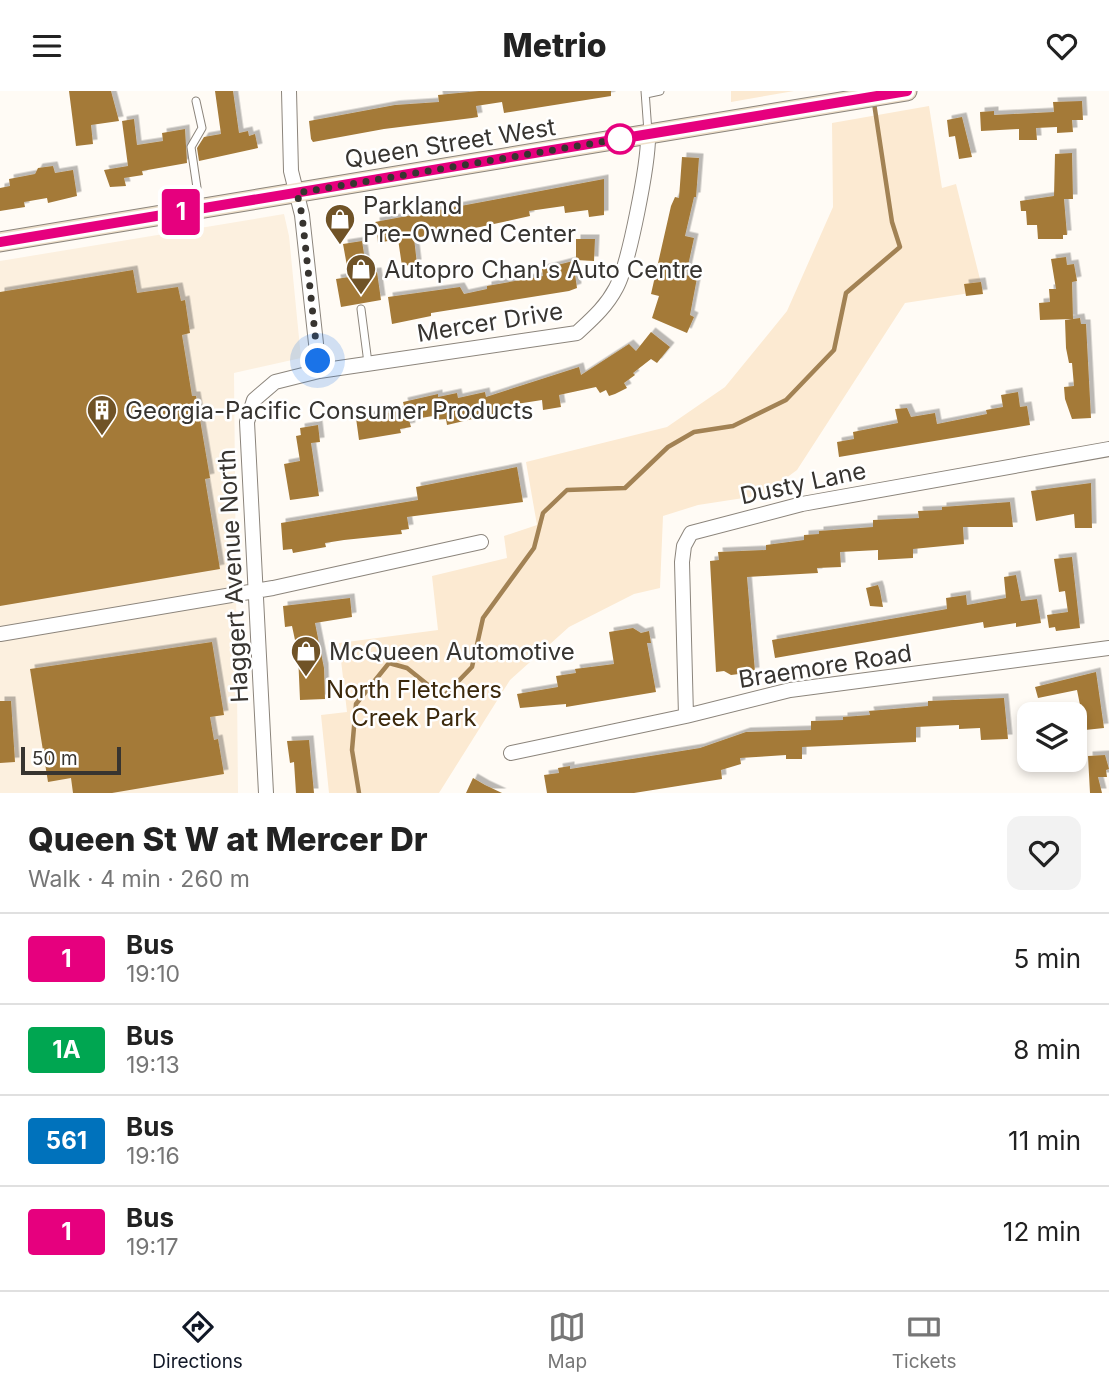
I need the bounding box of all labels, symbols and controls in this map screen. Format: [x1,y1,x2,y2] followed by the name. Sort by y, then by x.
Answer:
[502,26,607,65] text: Metrio
[28,27,66,65] icon: menu
[1043,27,1081,65] icon: heart
[343,112,558,174] street label: Queen Street West
[605,124,635,154] unlabelled marker
[158,189,204,235] line badge: 1
[363,191,576,248] place label: Parkland Pre-Owned Center
[176,197,186,226] text: 1
[323,202,357,246] shop icon: Parkland Pre-Owned Center
[344,252,378,296] shop icon: Autopro Chan's Auto Centre
[384,255,703,284] place label: Autopro Chan's Auto Centre
[415,296,565,348] street label: Mercer Drive
[300,343,335,378] your location
[85,393,119,437] building icon: Georgia-Pacific Consumer Products
[125,396,533,425] place label: Georgia-Pacific Consumer Products
[212,449,254,703] street label: Haggert Avenue North
[737,456,869,510] street label: Dusty Lane
[289,634,323,678] shop icon: McQueen Automotive
[329,637,575,666] place label: McQueen Automotive
[736,638,914,694] street label: Braemore Road
[326,675,502,732] park label: North Fletchers Creek Park
[1017,702,1087,772] map controls
[1017,702,1087,772] button: layers
[21,744,121,776] scale bar
[32,747,78,770] text: 50 m
[1007,816,1081,890] button: heart
[28,819,428,859] text: Queen St W at Mercer Dr
[28,865,250,893] text: Walk · 4 min · 260 m
[126,929,174,960] text: Bus
[1013,943,1081,974] text: 5 min
[61,944,72,973] text: 1
[126,960,180,988] text: 19:10
[126,1020,174,1051] text: Bus
[1013,1034,1081,1065] text: 8 min
[52,1035,81,1064] text: 1A
[126,1051,180,1079] text: 19:13
[126,1111,174,1142] text: Bus
[1008,1125,1081,1156] text: 11 min
[46,1126,87,1155] text: 561
[126,1142,180,1170] text: 19:16
[126,1202,174,1233] text: Bus
[1003,1216,1081,1247] text: 12 min
[61,1217,72,1246] text: 1
[126,1233,179,1261] text: 19:17
[152,1308,243,1373] tab: Directions
[548,1308,587,1373] tab: Map
[892,1308,957,1373] tab: Tickets

